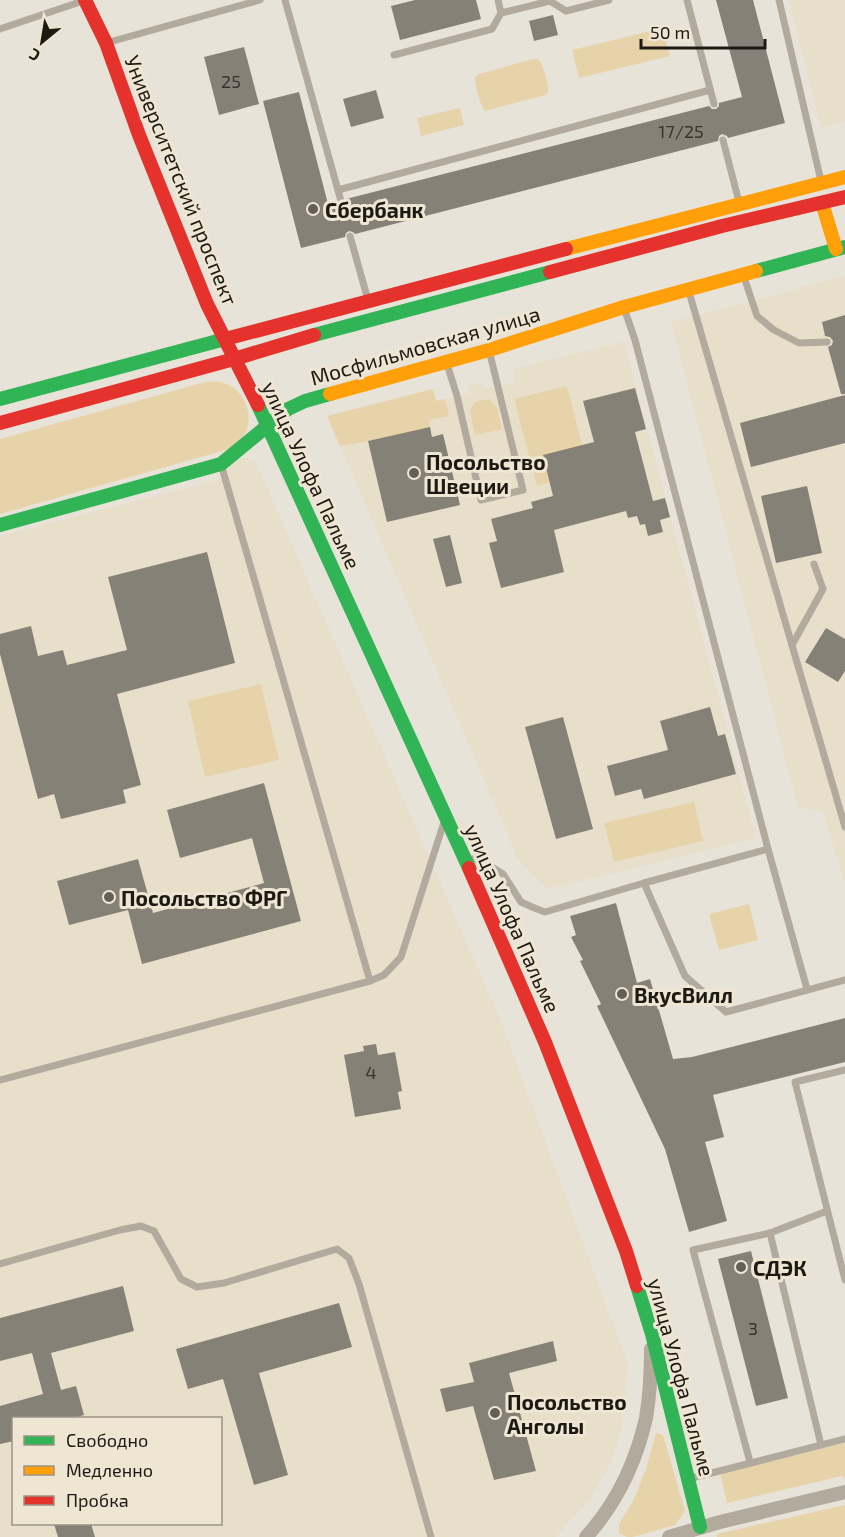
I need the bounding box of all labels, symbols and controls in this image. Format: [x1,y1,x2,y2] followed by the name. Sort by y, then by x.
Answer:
[12,12,72,72] north arrow
[641,12,766,50] scale bar
[650,21,690,43] text: 50 m
[25,45,43,66] text: С
[120,51,244,309] street label: Университетский проспект
[221,70,241,92] house number: 25
[658,120,704,142] house number: 17/25
[325,197,424,222] place label: Сбербанк
[306,202,320,216] marker: Сбербанк
[307,300,543,391] street label: Мосфильмовская улица
[257,377,366,573] street label: улица Улофа Пальме
[426,449,546,498] place label: Посольство Швеции
[407,466,421,480] marker: Посольство Швеции
[459,820,566,1017] street label: улица Улофа Пальме
[121,885,287,910] place label: Посольство ФРГ
[102,890,116,904] marker: Посольство ФРГ
[634,982,733,1007] place label: ВкусВилл
[615,987,629,1001] marker: ВкусВилл
[365,1061,377,1083] house number: 4
[753,1255,807,1280] place label: СДЭК
[734,1260,748,1274] marker: СДЭК
[643,1275,720,1479] street label: улица Улофа Пальме
[748,1317,758,1339] house number: 3
[507,1389,627,1438] place label: Посольство Анголы
[488,1406,502,1420] marker: Посольство Анголы
[12,1417,222,1525] legend
[66,1429,148,1451] text: Свободно
[66,1459,153,1481] text: Медленно
[66,1489,129,1511] text: Пробка

